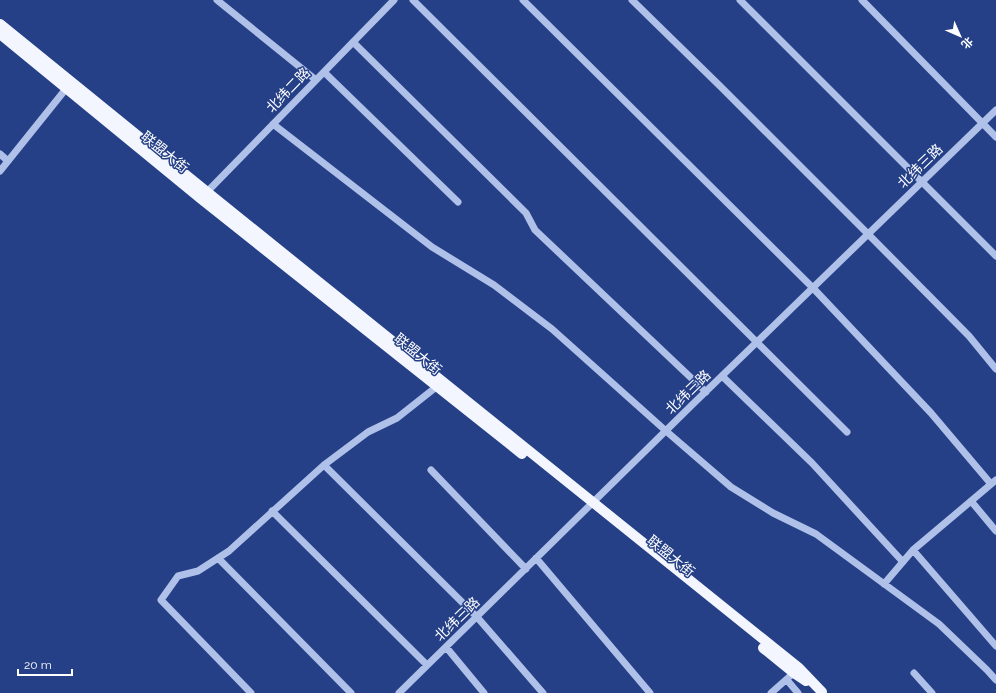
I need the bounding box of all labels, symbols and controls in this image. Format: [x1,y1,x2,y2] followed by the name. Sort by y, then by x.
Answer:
[940,16,980,56] north arrow
[958,34,975,51] text: 北
[263,64,313,116] street label: 北纬二路
[138,128,192,176] street label: 联盟大街
[894,141,946,191] street label: 北纬三路
[391,330,445,378] street label: 联盟大街
[662,367,714,417] street label: 北纬三路
[644,532,698,580] street label: 联盟大街
[431,594,483,644] street label: 北纬三路
[18,651,72,677] scale bar
[24,658,52,672] text: 20 m

